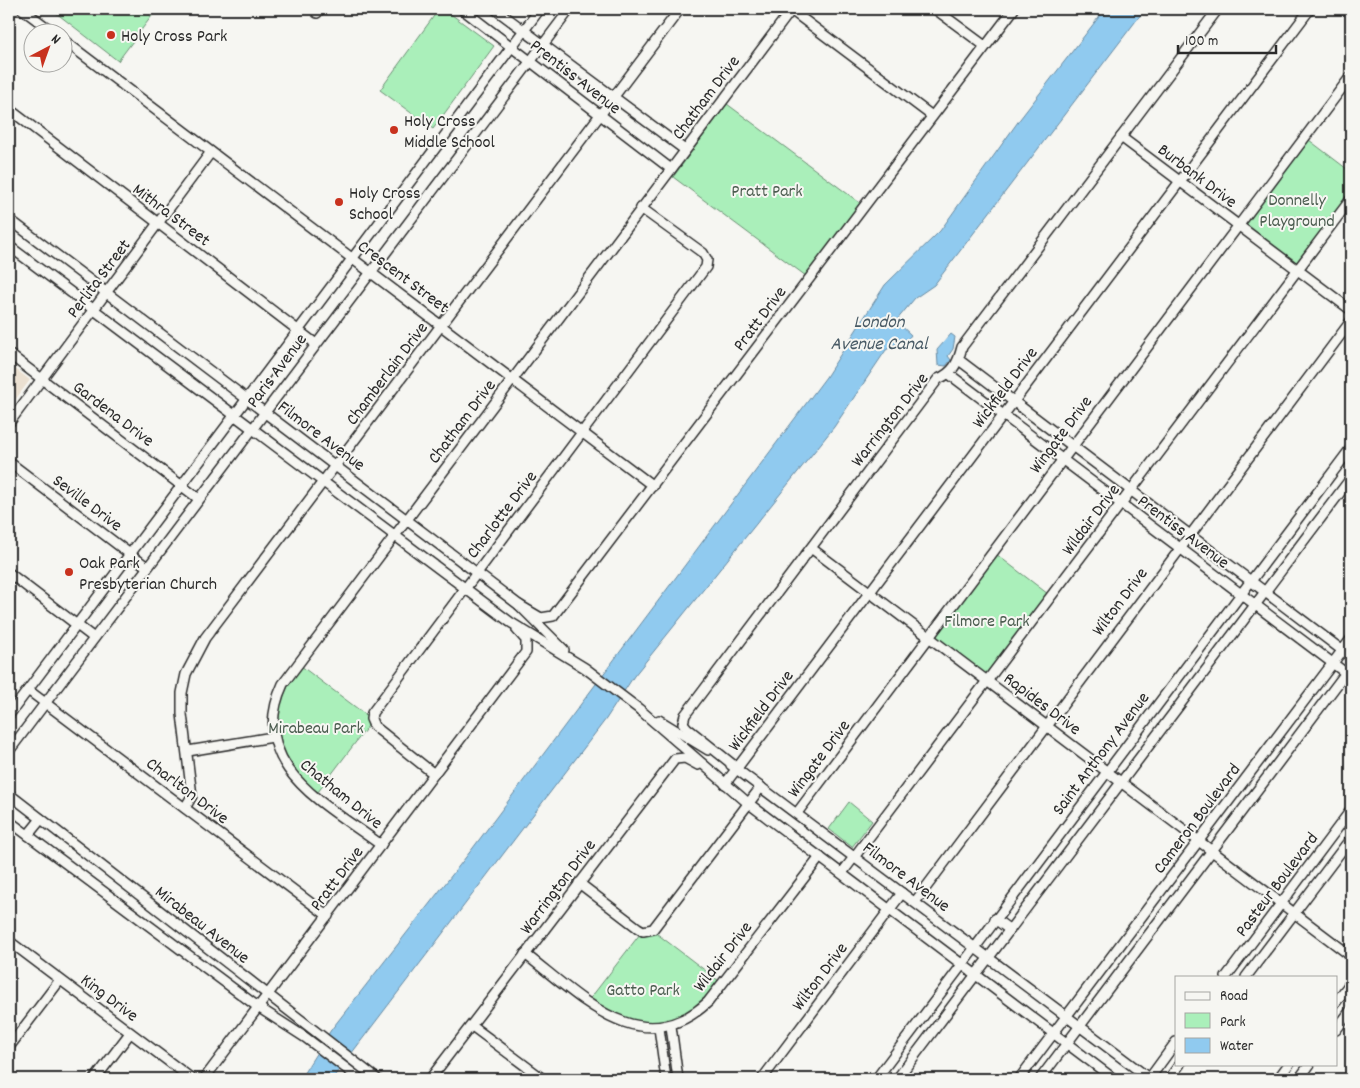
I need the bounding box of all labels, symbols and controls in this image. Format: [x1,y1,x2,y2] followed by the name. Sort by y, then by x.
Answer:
[22,22,72,72] north arrow
[1178,22,1275,54] scale bar
[121,25,227,50] place label: Holy Cross Park
[105,29,117,41] marker: Holy Cross Park
[46,30,64,50] text: N
[1185,31,1218,53] text: 100 m
[524,34,625,122] street label: Prentiss Avenue
[667,51,747,146] street label: Chatham Drive
[404,110,495,156] place label: Holy Cross Middle School
[388,124,400,136] marker: Holy Cross Middle School
[1152,139,1241,215] street label: Burbank Drive
[126,178,215,254] street label: Mithra Street
[731,180,803,205] park label: Pratt Park
[349,182,421,228] place label: Holy Cross School
[1259,189,1335,235] park label: Donnelly Playground
[333,196,345,208] marker: Holy Cross School
[62,234,138,324] street label: Perlita Street
[351,235,454,321] street label: Crescent Street
[728,282,794,357] street label: Pratt Drive
[831,310,929,359] water label: London Avenue Canal
[341,318,435,431] street label: Chamberlain Drive
[242,329,314,414] street label: Paris Avenue
[967,343,1045,434] street label: Wickfield Drive
[846,368,936,473] street label: Warrington Drive
[423,375,503,470] street label: Chatham Drive
[67,376,158,454] street label: Gardena Drive
[1024,391,1100,480] street label: Wingate Drive
[271,396,370,478] street label: Filmore Avenue
[462,466,544,565] street label: Charlotte Drive
[46,469,127,539] street label: Seville Drive
[1057,480,1127,561] street label: Wildair Drive
[1131,490,1234,576] street label: Prentiss Avenue
[79,552,217,598] place label: Oak Park Presbyterian Church
[1087,563,1155,642] street label: Wilton Drive
[63,566,75,578] marker: Oak Park Presbyterian Church
[944,610,1030,635] park label: Filmore Park
[723,666,801,757] street label: Wickfield Drive
[997,667,1086,743] street label: Rapides Drive
[1047,688,1157,821] street label: Saint Anthony Avenue
[782,715,858,804] street label: Wingate Drive
[268,717,364,742] park label: Mirabeau Park
[140,752,233,832] street label: Charlton Drive
[294,754,387,836] street label: Chatham Drive
[1148,759,1248,880] street label: Cameron Boulevard
[1230,828,1326,943] street label: Pasteur Boulevard
[515,835,603,940] street label: Warrington Drive
[856,837,955,919] street label: Filmore Avenue
[305,842,371,917] street label: Pratt Drive
[149,881,254,971] street label: Mirabeau Avenue
[688,917,760,998] street label: Wildair Drive
[787,938,855,1017] street label: Wilton Drive
[74,969,143,1029] street label: King Drive
[1175,976,1338,1066] legend
[606,979,680,1004] park label: Gatto Park
[1220,986,1248,1008] text: Road
[1220,1012,1246,1034] text: Park
[1220,1036,1254,1058] text: Water

